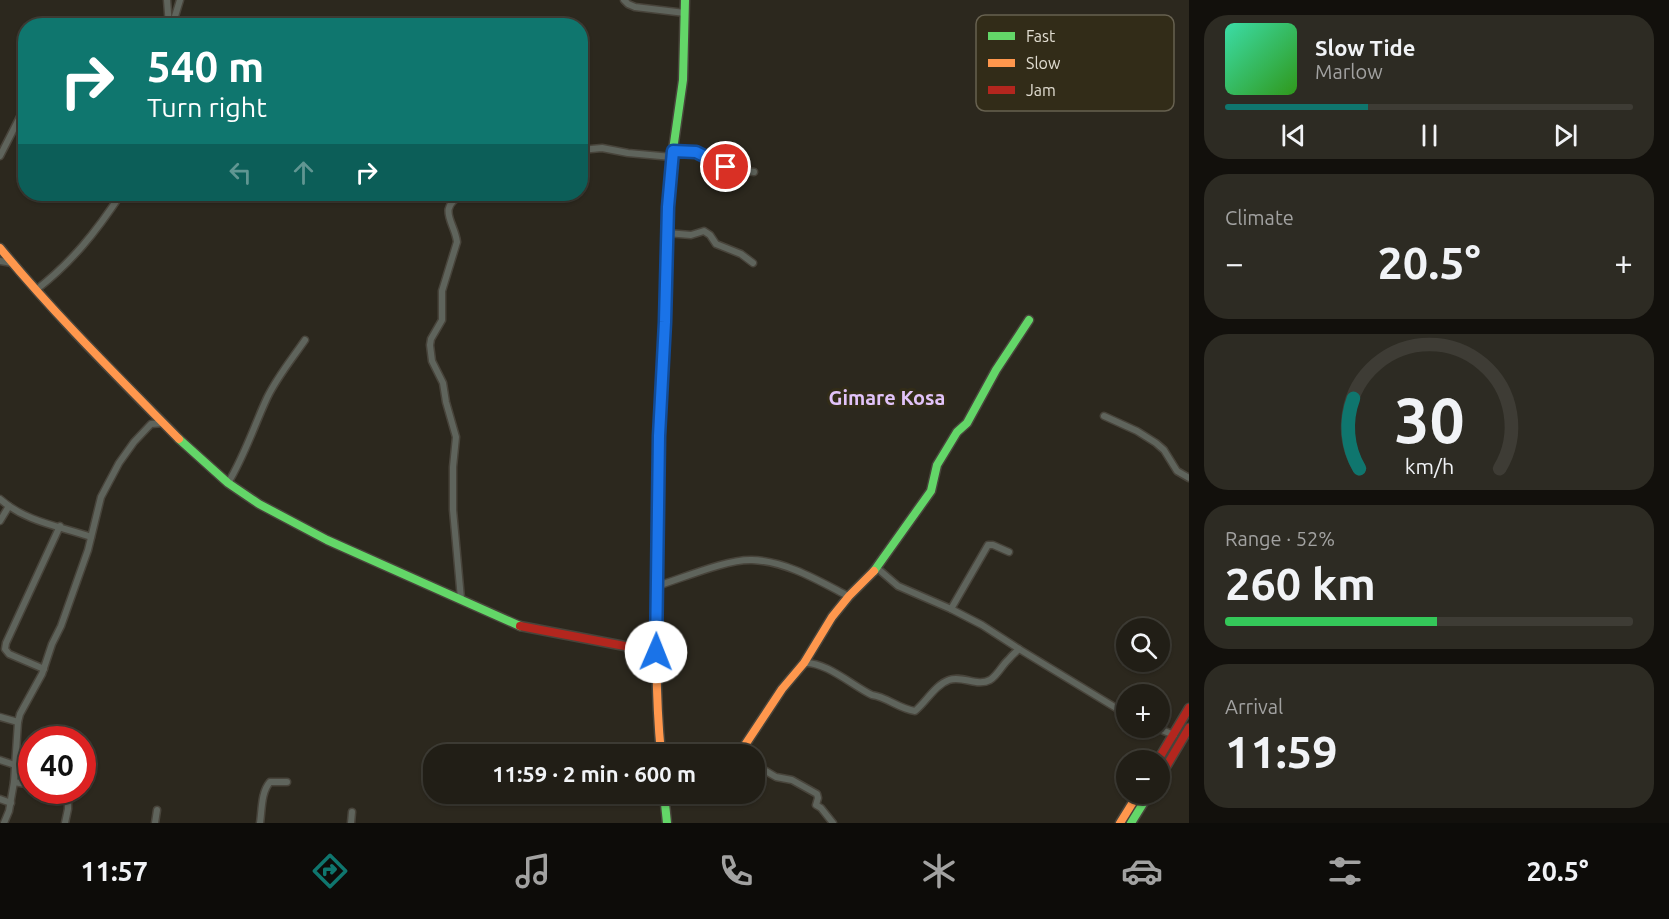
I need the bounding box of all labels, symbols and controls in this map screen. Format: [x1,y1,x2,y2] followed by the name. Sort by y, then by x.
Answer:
[976,15,1174,111] legend
[1026,27,1056,45] text: Fast
[1315,35,1415,60] text: Slow Tide
[48,42,126,120] icon: right
[147,43,264,90] text: 540 m
[1026,54,1061,72] text: Slow
[1315,60,1383,83] text: Marlow
[1026,81,1056,99] text: Jam
[147,92,267,122] text: Turn right
[1277,119,1310,152] icon: previous
[1413,119,1446,152] icon: pause
[1549,119,1582,152] icon: next
[700,141,751,192] pin
[709,150,742,183] icon: arrive
[224,156,257,189] icon: left
[287,156,320,189] icon: ahead
[350,156,383,189] icon: right
[1225,206,1294,229] text: Climate
[1377,237,1481,288] text: 20.5°
[1225,244,1244,281] text: −
[1614,244,1633,281] text: +
[1394,385,1464,455] text: 30
[829,386,945,409] district label: Gimare Kosa
[1404,454,1454,478] text: km/h
[1225,527,1335,550] text: Range · 52%
[1225,558,1376,609] text: 260 km
[1116,618,1170,804] map controls
[1116,618,1170,672] button: search
[624,620,688,684] position arrow
[1116,684,1170,738] button: +
[1225,695,1283,718] text: Arrival
[18,726,96,804] speed limit sign: 40
[1225,726,1338,777] text: 11:59
[1116,750,1170,804] button: −
[492,761,696,786] text: 11:59 · 2 min · 600 m
[309,850,351,892] icon: directions
[512,850,554,892] icon: music
[715,850,757,892] icon: phone
[918,850,960,892] icon: climate
[1121,850,1163,892] icon: car
[1324,850,1366,892] icon: filters
[80,856,148,886] text: 11:57
[1527,856,1588,886] text: 20.5°

